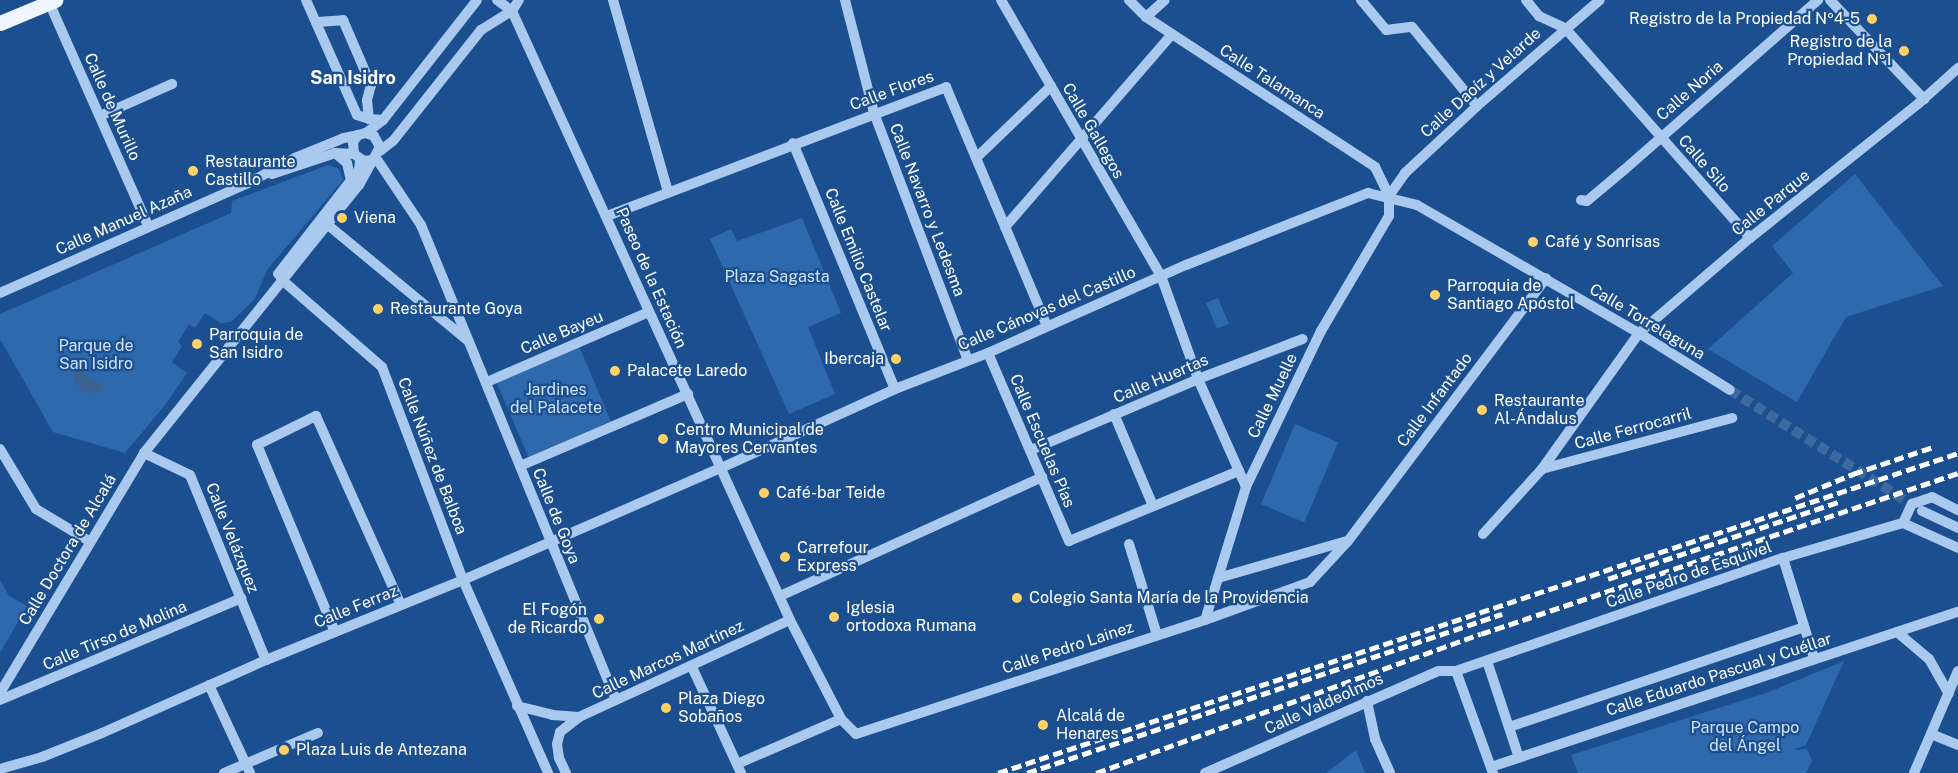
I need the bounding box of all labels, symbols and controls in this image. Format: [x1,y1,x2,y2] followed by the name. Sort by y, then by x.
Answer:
[1629,9,1860,29] place label: Registro de la Propiedad Nº4-5
[1865,12,1879,26] marker: Registro de la Propiedad Nº4-5
[1417,24,1545,142] street label: Calle Daoíz y Velarde
[1787,32,1892,70] place label: Registro de la Propiedad Nº1
[1216,41,1328,123] street label: Calle Talamanca
[1897,44,1911,58] marker: Registro de la Propiedad Nº1
[80,50,144,164] street label: Calle de Murillo
[1653,57,1727,125] street label: Calle Noria
[310,67,396,89] district label: San Isidro
[847,67,937,115] street label: Calle Flores
[1058,80,1128,182] street label: Calle Gallegos
[885,121,969,299] street label: Calle Navarro y Ledesma
[1674,131,1734,197] street label: Calle Silo
[205,152,296,190] place label: Restaurante Castillo
[186,164,200,178] marker: Restaurante Castillo
[1728,166,1814,240] street label: Calle Parque
[53,182,195,260] street label: Calle Manuel Azaña
[820,185,896,335] street label: Calle Emilio Castelar
[611,204,691,352] street label: Paseo de la Estación
[354,208,396,228] place label: Viena
[335,211,349,225] marker: Viena
[1545,232,1660,252] place label: Café y Sonrisas
[1526,235,1540,249] marker: Café y Sonrisas
[955,263,1139,355] street label: Calle Cánovas del Castillo
[724,267,830,287] park label: Plaza Sagasta
[1447,276,1575,314] place label: Parroquia de Santiago Apóstol
[1586,280,1708,364] street label: Calle Torrelaguna
[1428,288,1442,302] marker: Parroquia de Santiago Apóstol
[390,299,522,319] place label: Restaurante Goya
[371,302,385,316] marker: Restaurante Goya
[518,307,606,359] street label: Calle Bayeu
[209,325,304,363] place label: Parroquia de San Isidro
[58,336,134,374] park label: Parque de San Isidro
[190,337,204,351] marker: Parroquia de San Isidro
[824,349,884,369] place label: Ibercaja
[1393,349,1477,451] street label: Calle Infantado
[1111,350,1211,408] street label: Calle Huertas
[1244,350,1302,442] street label: Calle Muelle
[889,352,903,366] marker: Ibercaja
[627,361,747,381] place label: Palacete Laredo
[608,364,622,378] marker: Palacete Laredo
[1005,371,1079,511] street label: Calle Escuelas Pías
[393,375,471,537] street label: Calle Núñez de Balboa
[510,380,602,418] park label: Jardines del Palacete
[1494,391,1585,429] place label: Restaurante Al-Ándalus
[1475,403,1489,417] marker: Restaurante Al-Ándalus
[1572,404,1694,454] street label: Calle Ferrocarril
[675,420,824,458] place label: Centro Municipal de Mayores Cervantes
[656,432,670,446] marker: Centro Municipal de Mayores Cervantes
[528,465,584,567] street label: Calle de Goya
[15,471,121,629] street label: Calle Doctora de Alcalá
[201,480,263,596] street label: Calle Velázquez
[776,483,885,503] place label: Café-bar Teide
[757,486,771,500] marker: Café-bar Teide
[1603,537,1775,613] street label: Calle Pedro de Esquivel
[797,538,869,576] place label: Carrefour Express
[778,550,792,564] marker: Carrefour Express
[311,581,401,633] street label: Calle Ferraz
[1029,588,1309,608] place label: Colegio Santa María de la Providencia
[1010,591,1024,605] marker: Colegio Santa María de la Providencia
[40,597,190,675] street label: Calle Tirso de Molina
[846,598,976,636] place label: Iglesia ortodoxa Rumana
[508,600,587,638] place label: El Fogón de Ricardo
[827,610,841,624] marker: Iglesia ortodoxa Rumana
[592,612,606,626] marker: El Fogón de Ricardo
[589,616,747,704] street label: Calle Marcos Martínez
[1000,618,1136,678] street label: Calle Pedro Lainez
[1604,629,1834,721] street label: Calle Eduardo Pascual y Cuéllar
[1261,669,1387,739] street label: Calle Valdeolmos
[678,689,765,727] place label: Plaza Diego Sobaños
[659,701,673,715] marker: Plaza Diego Sobaños
[1056,706,1125,744] place label: Alcalá de Henares
[1034,716,1052,734] marker: Alcalá de Henares
[1691,718,1799,756] park label: Parque Campo del Ángel
[296,740,467,760] place label: Plaza Luis de Antezana
[277,743,291,757] marker: Plaza Luis de Antezana

